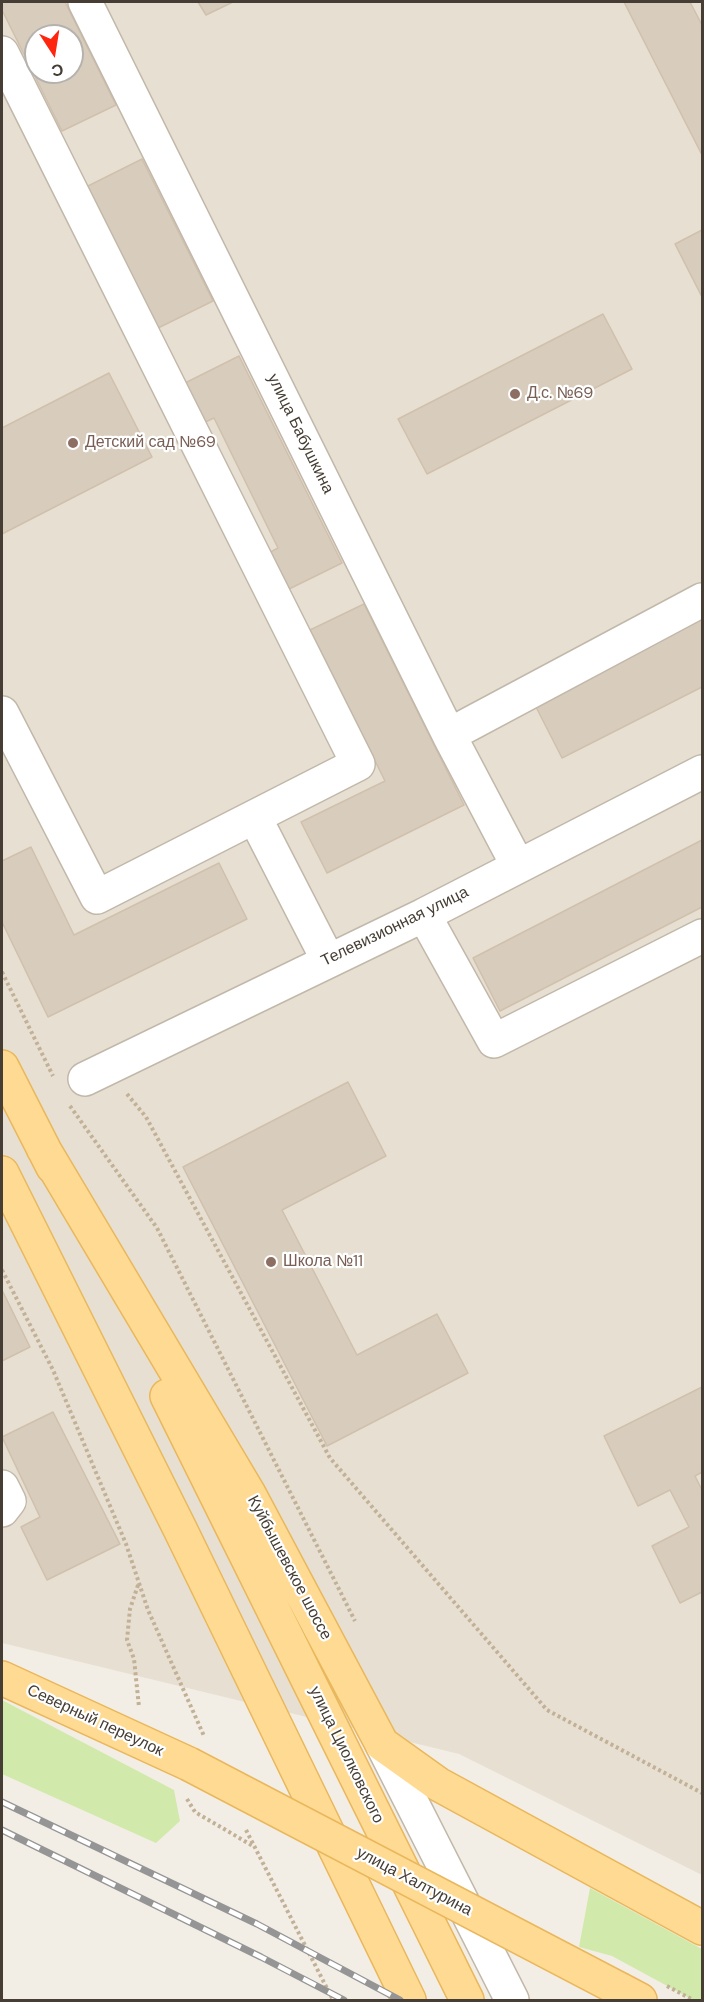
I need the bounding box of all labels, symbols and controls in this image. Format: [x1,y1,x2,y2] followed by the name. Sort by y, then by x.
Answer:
[24,24,84,84] north arrow
[50,59,65,82] text: С
[263,371,337,497] street label: улица Бабушкина
[527,384,593,404] place label: Д.с. №69
[508,387,522,401] marker: Д.с. №69
[85,433,216,453] place label: Детский сад №69
[66,436,80,450] marker: Детский сад №69
[318,883,472,971] street label: Телевизионная улица
[283,1252,363,1272] place label: Школа №11
[264,1255,278,1269] marker: Школа №11
[243,1492,335,1644] street label: Куйбышевское шоссе
[24,1681,166,1761] street label: Северный переулок
[305,1683,387,1827] street label: улица Циолковского
[353,1843,475,1921] street label: улица Халтурина

